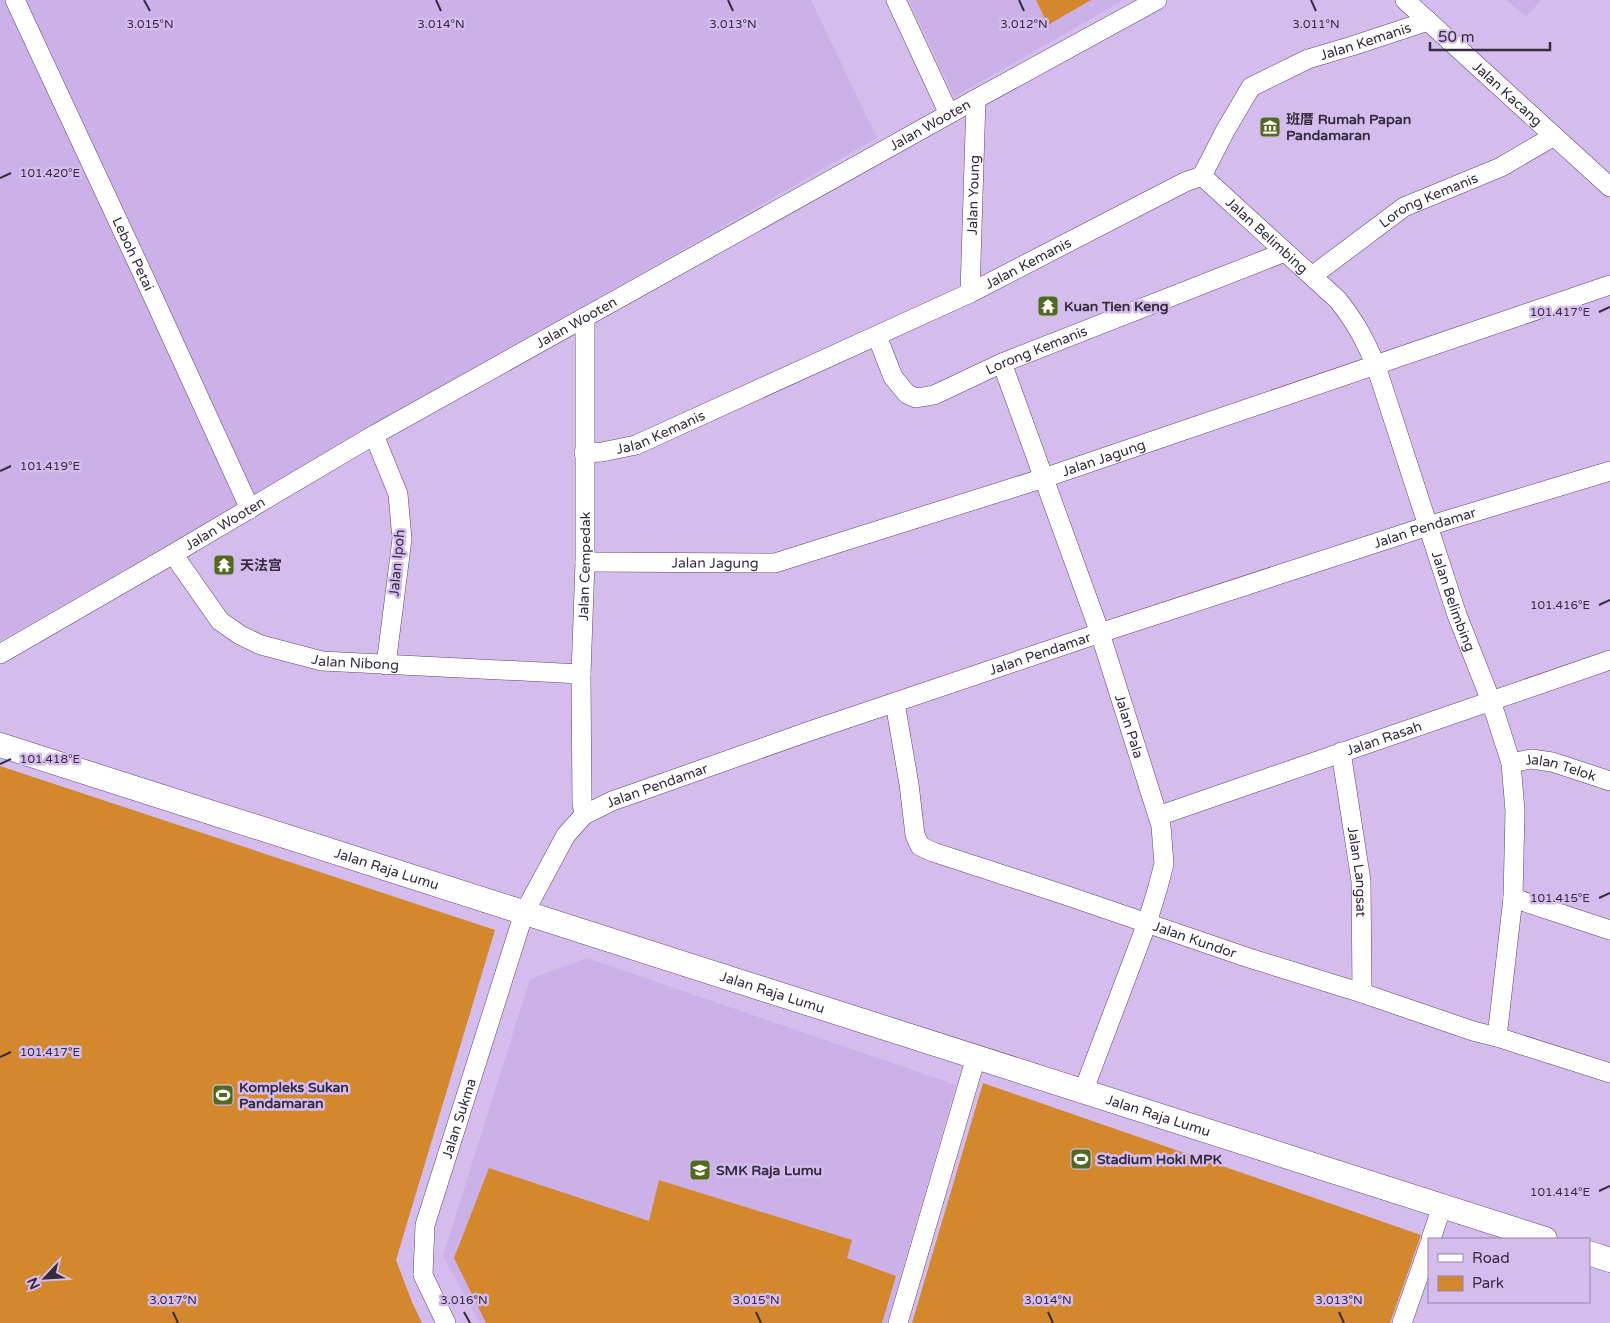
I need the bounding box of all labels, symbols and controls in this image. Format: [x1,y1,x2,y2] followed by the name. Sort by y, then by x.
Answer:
[126,17,174,31] text: 3.015°N
[417,17,465,31] text: 3.014°N
[709,17,757,31] text: 3.013°N
[1000,17,1048,31] text: 3.012°N
[1292,17,1340,31] text: 3.011°N
[1318,19,1413,64] street label: Jalan Kemanis
[1430,20,1550,52] scale bar
[1438,28,1475,46] text: 50 m
[1469,58,1546,130] street label: Jalan Kacang
[886,95,973,154] street label: Jalan Wooten
[1286,111,1411,144] place label: 班厝 Rumah Papan Pandamaran
[1258,115,1282,139] museum icon: 班厝 Rumah Papan Pandamaran
[963,155,983,235] street label: Jalan Young
[20,166,80,180] text: 101.420°E
[1376,169,1481,231] street label: Lorong Kemanis
[1222,194,1312,277] street label: Jalan Belimbing
[109,214,158,293] street label: Leboh Petai
[982,234,1074,292] street label: Jalan Kemanis
[533,293,620,352] street label: Jalan Wooten
[1036,294,1060,318] temple icon: Kuan Tien Keng
[1064,298,1169,315] place label: Kuan Tien Keng
[1530,305,1591,319] text: 101.417°E
[983,322,1090,378] street label: Lorong Kemanis
[615,406,708,457] street label: Jalan Kemanis
[1060,436,1147,480] street label: Jalan Jagung
[20,459,80,473] text: 101.419°E
[182,493,268,554] street label: Jalan Wooten
[1371,503,1479,552] street label: Jalan Pendamar
[574,511,594,621] street label: Jalan Cempedak
[386,529,408,597] street label: Jalan Ipoh
[1428,549,1479,654] street label: Jalan Belimbing
[212,553,236,577] temple icon: 天法宫
[671,554,759,571] street label: Jalan Jagung
[240,557,282,574] place label: 天法宫
[1530,598,1590,612] text: 101.416°E
[987,628,1094,678] street label: Jalan Pendamar
[310,650,399,673] street label: Jalan Nibong
[1111,692,1148,760] street label: Jalan Pala
[1344,717,1424,759] street label: Jalan Rasah
[1523,751,1599,785] street label: Jalan Telok
[20,752,80,766] text: 101.418°E
[603,759,711,811] street label: Jalan Pendamar
[1344,825,1370,918] street label: Jalan Langsat
[332,844,441,893] street label: Jalan Raja Lumu
[1530,891,1590,905] text: 101.415°E
[1151,917,1239,962] street label: Jalan Kundor
[718,967,827,1017] street label: Jalan Raja Lumu
[20,1045,81,1059] text: 101.417°E
[438,1076,480,1161] street label: Jalan Sukma
[239,1079,349,1112] place label: Kompleks Sukan Pandamaran
[211,1083,235,1107] sports icon: Kompleks Sukan Pandamaran
[1104,1091,1213,1140] street label: Jalan Raja Lumu
[1069,1147,1093,1171] sports icon: Stadium Hoki MPK
[1097,1151,1222,1168] place label: Stadium Hoki MPK
[688,1158,712,1182] school or university icon: SMK Raja Lumu
[716,1162,822,1179] place label: SMK Raja Lumu
[1530,1185,1590,1199] text: 101.414°E
[1428,1238,1590,1303] legend
[1472,1249,1510,1267] text: Road
[20,1253,70,1303] north arrow
[1472,1274,1504,1292] text: Park
[24,1275,44,1292] text: N
[149,1293,197,1307] text: 3.017°N
[440,1293,488,1307] text: 3.016°N
[732,1293,780,1307] text: 3.015°N
[1024,1293,1072,1307] text: 3.014°N
[1315,1293,1363,1307] text: 3.013°N

